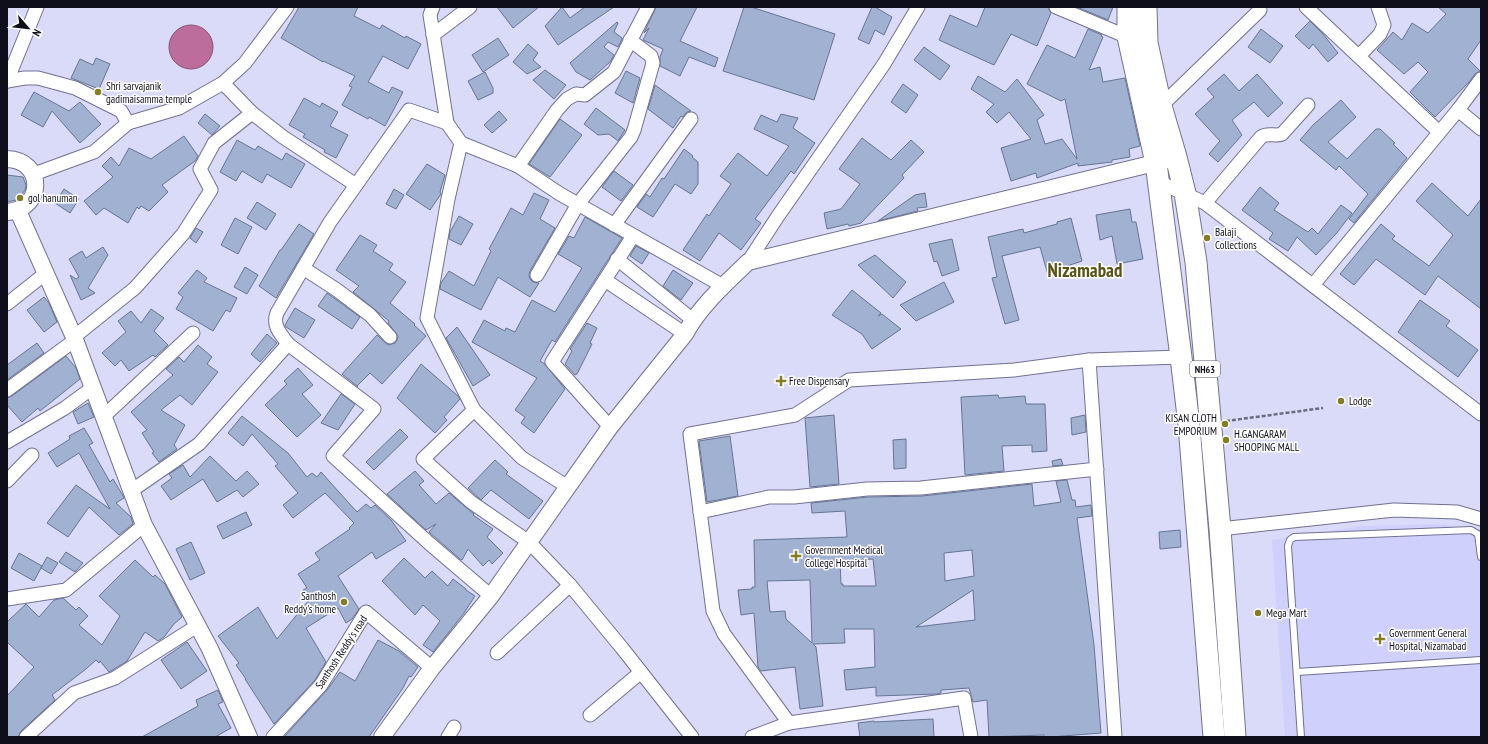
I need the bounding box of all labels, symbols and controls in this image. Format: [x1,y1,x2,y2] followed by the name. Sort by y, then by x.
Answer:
[8,8,48,48] north arrow
[29,27,44,39] text: N
[106,79,192,106] place label: Shri sarvajanik gadimaisamma temple
[93,87,103,97] marker: Shri sarvajanik gadimaisamma temple
[28,191,78,205] place label: gol hanuman
[15,193,25,203] marker: gol hanuman
[1215,225,1257,252] place label: Balaji Collections
[1202,233,1212,243] marker: Balaji Collections
[1048,258,1122,282] district label: Nizamabad
[1190,361,1220,377] road number: NH63
[789,374,850,388] place label: Free Dispensary
[776,376,786,386] marker: Free Dispensary
[1349,394,1372,408] place label: Lodge
[1336,396,1346,406] marker: Lodge
[1165,411,1217,438] place label: KISAN CLOTH EMPORIUM
[1220,419,1230,429] marker: KISAN CLOTH EMPORIUM
[1234,427,1300,454] place label: H.GANGARAM SHOOPING MALL
[1221,435,1231,445] marker: H.GANGARAM SHOOPING MALL
[805,543,884,570] place label: Government Medical College Hospital
[790,550,802,562] marker: Government Medical College Hospital
[284,589,336,616] place label: Santhosh Reddy's home
[339,597,349,607] marker: Santhosh Reddy's home
[1266,606,1307,620] place label: Mega Mart
[1253,608,1263,618] marker: Mega Mart
[312,612,370,691] street label: Santhosh Reddy's road
[1389,626,1467,653] place label: Government General Hospital, Nizamabad
[1374,633,1386,645] marker: Government General Hospital, Nizamabad

